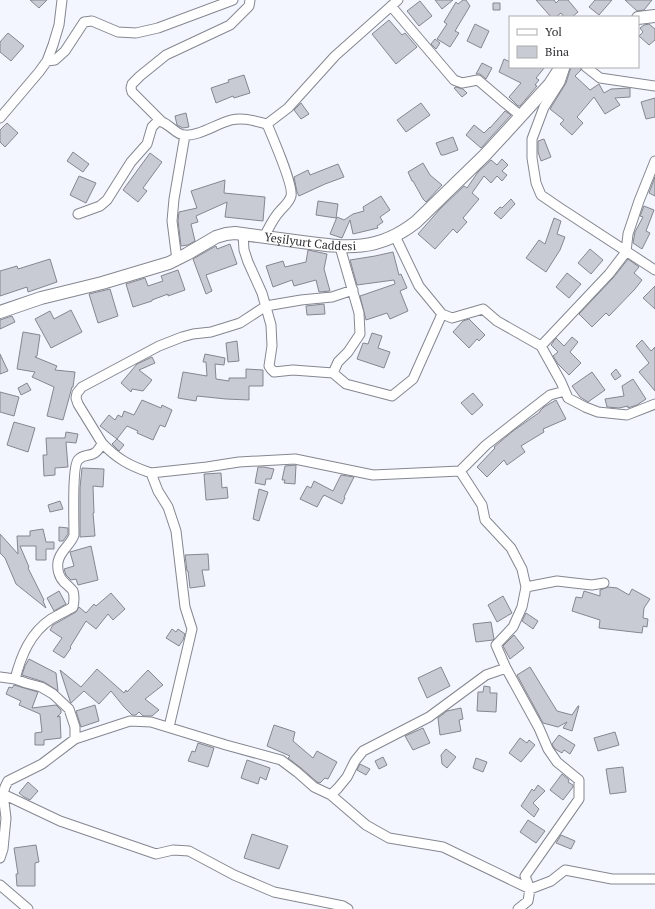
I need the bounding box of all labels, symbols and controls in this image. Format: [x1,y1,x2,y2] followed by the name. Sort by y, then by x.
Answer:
[509,16,639,68] legend
[545,24,562,39] text: Yol
[545,44,569,59] text: Bina
[263,229,357,253] street label: Yeşilyurt Caddesi

